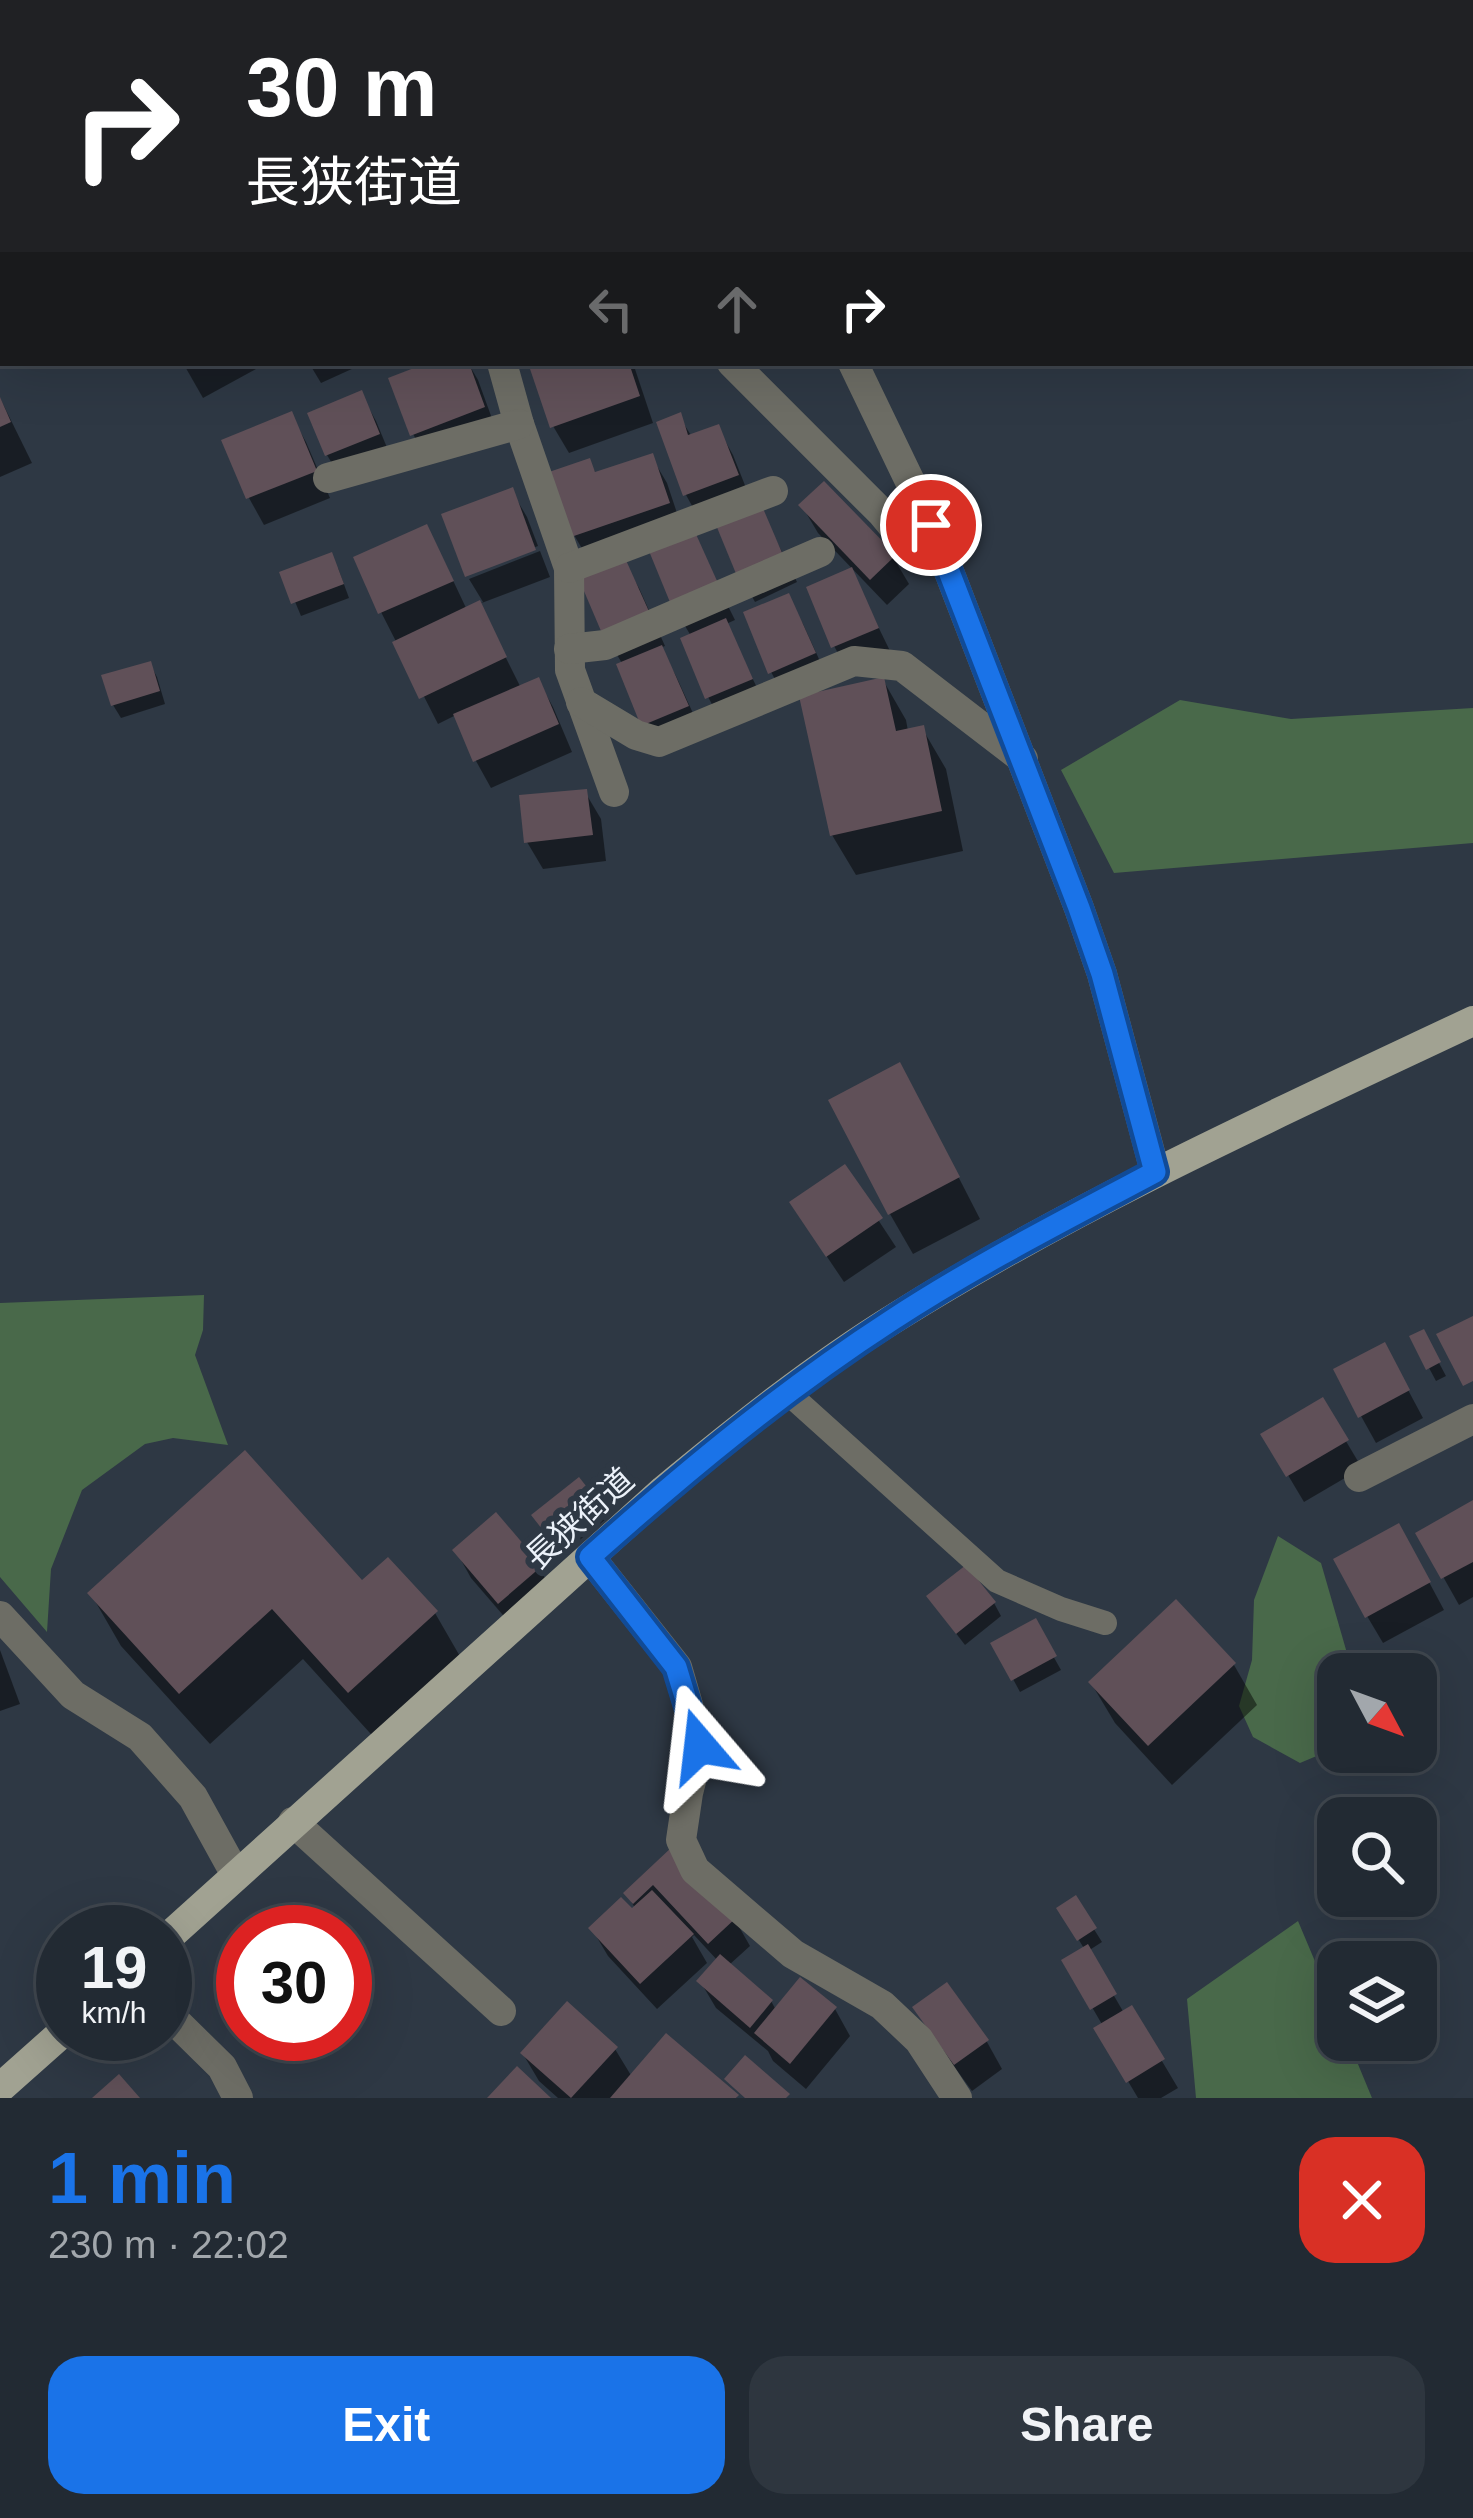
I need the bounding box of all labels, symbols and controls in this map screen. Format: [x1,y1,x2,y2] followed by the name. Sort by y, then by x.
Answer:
[246,40,437,134] text: 30 m
[48,48,204,204] icon: right
[246,152,462,212] text: 長狭街道
[578,276,644,342] icon: left
[704,276,770,342] icon: ahead
[830,276,896,342] icon: right
[880,474,982,576] pin
[898,492,964,558] icon: arrive
[518,1460,641,1576] street label: 長狭街道
[1317,1653,1437,1773] north arrow
[1317,1653,1437,2061] map controls
[637,1683,763,1809] position arrow
[1317,1797,1437,1917] button: search
[216,1905,372,2061] speed limit sign: 30
[81,1934,147,2001] text: 19
[1317,1941,1437,2061] button: layers
[81,1996,147,2029] text: km/h
[1299,2137,1425,2263] button: close
[48,2138,236,2218] text: 1 min
[48,2223,289,2266] text: 230 m · 22:02
[48,2356,725,2494] button: Exit
[749,2356,1425,2494] button: Share

